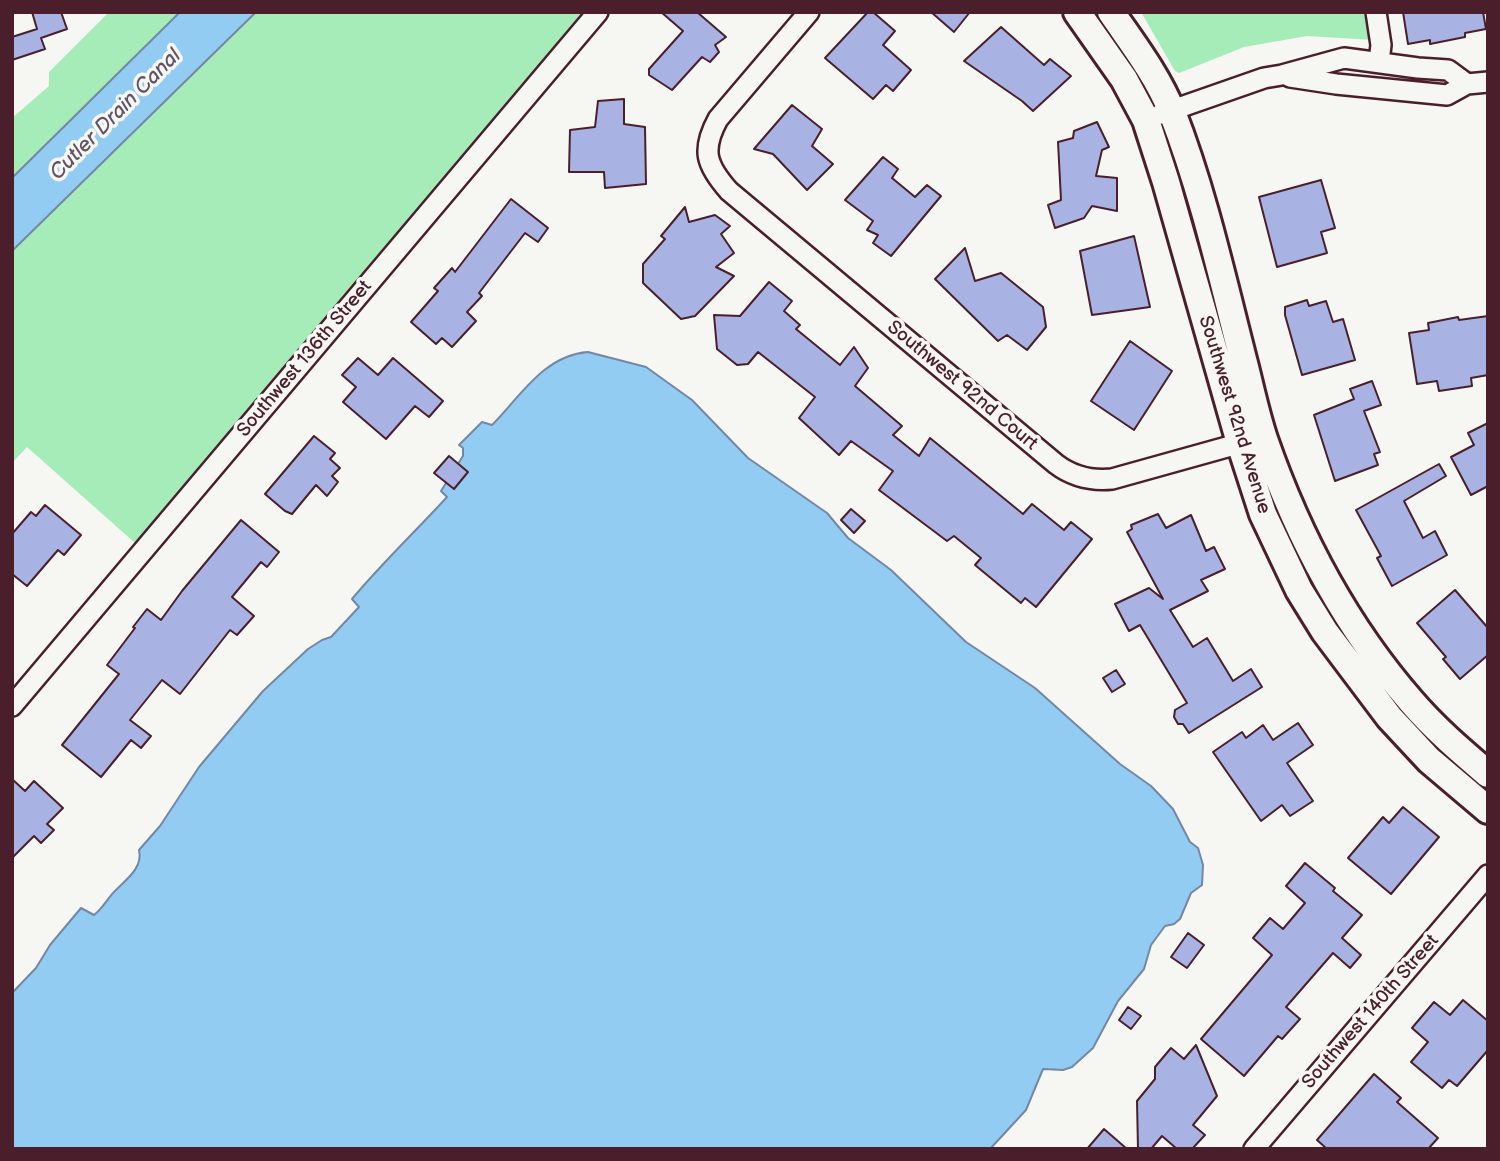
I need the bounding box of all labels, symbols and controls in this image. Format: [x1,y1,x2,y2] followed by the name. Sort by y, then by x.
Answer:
[45,44,187,186] water label: Cutler Drain Canal
[233,276,377,442] street label: Southwest 136th Street
[1193,313,1275,517] street label: Southwest 92nd Avenue
[882,316,1042,456] street label: Southwest 92nd Court
[1298,930,1444,1094] street label: Southwest 140th Street

